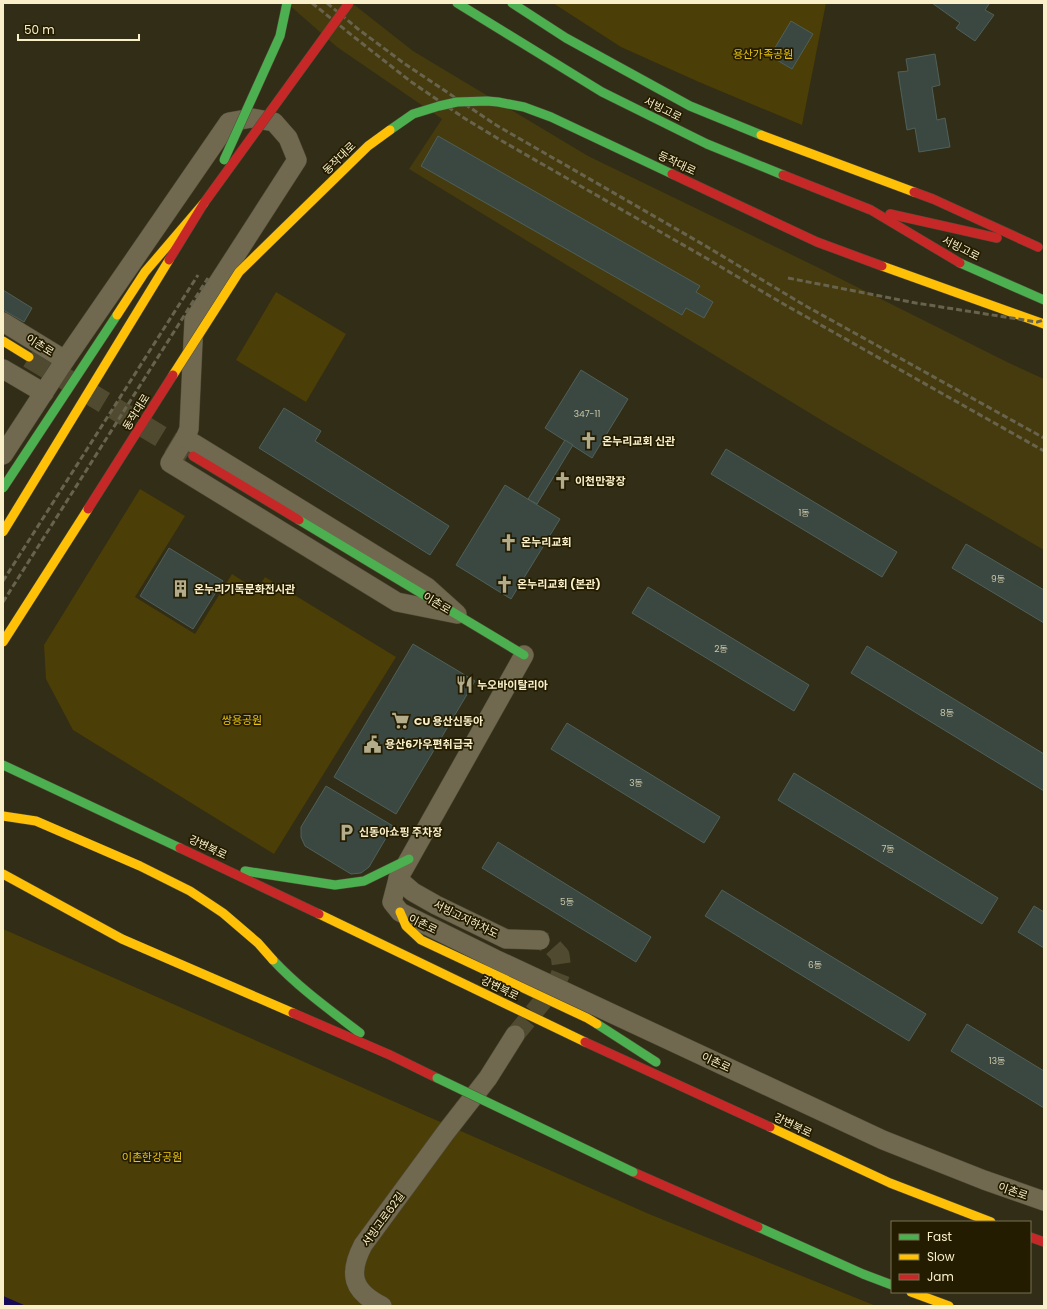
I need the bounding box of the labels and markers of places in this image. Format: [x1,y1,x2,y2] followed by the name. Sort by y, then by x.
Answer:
[579,431,599,451] church icon: 온누리교회 신관
[602,433,675,449] place label: 온누리교회 신관
[552,471,572,491] church icon: 이천만광장
[575,473,626,489] place label: 이천만광장
[498,532,518,552] church icon: 온누리교회
[521,534,572,550] place label: 온누리교회
[494,574,514,594] church icon: 온누리교회 (본관)
[517,576,601,592] place label: 온누리교회 (본관)
[171,579,191,599] building icon: 온누리기독문화전시관
[194,581,295,597] place label: 온누리기독문화전시관
[454,675,474,695] restaurant icon: 누오바이탈리아
[477,677,548,693] place label: 누오바이탈리아
[391,711,411,731] supermarket icon: CU 용산신동아
[414,713,483,729] place label: CU 용산신동아
[362,734,382,754] public building icon: 용산6가우편취급국
[385,736,473,752] place label: 용산6가우편취급국
[336,822,356,842] parking icon: 신동아쇼핑 주차장
[359,824,442,840] place label: 신동아쇼핑 주차장

